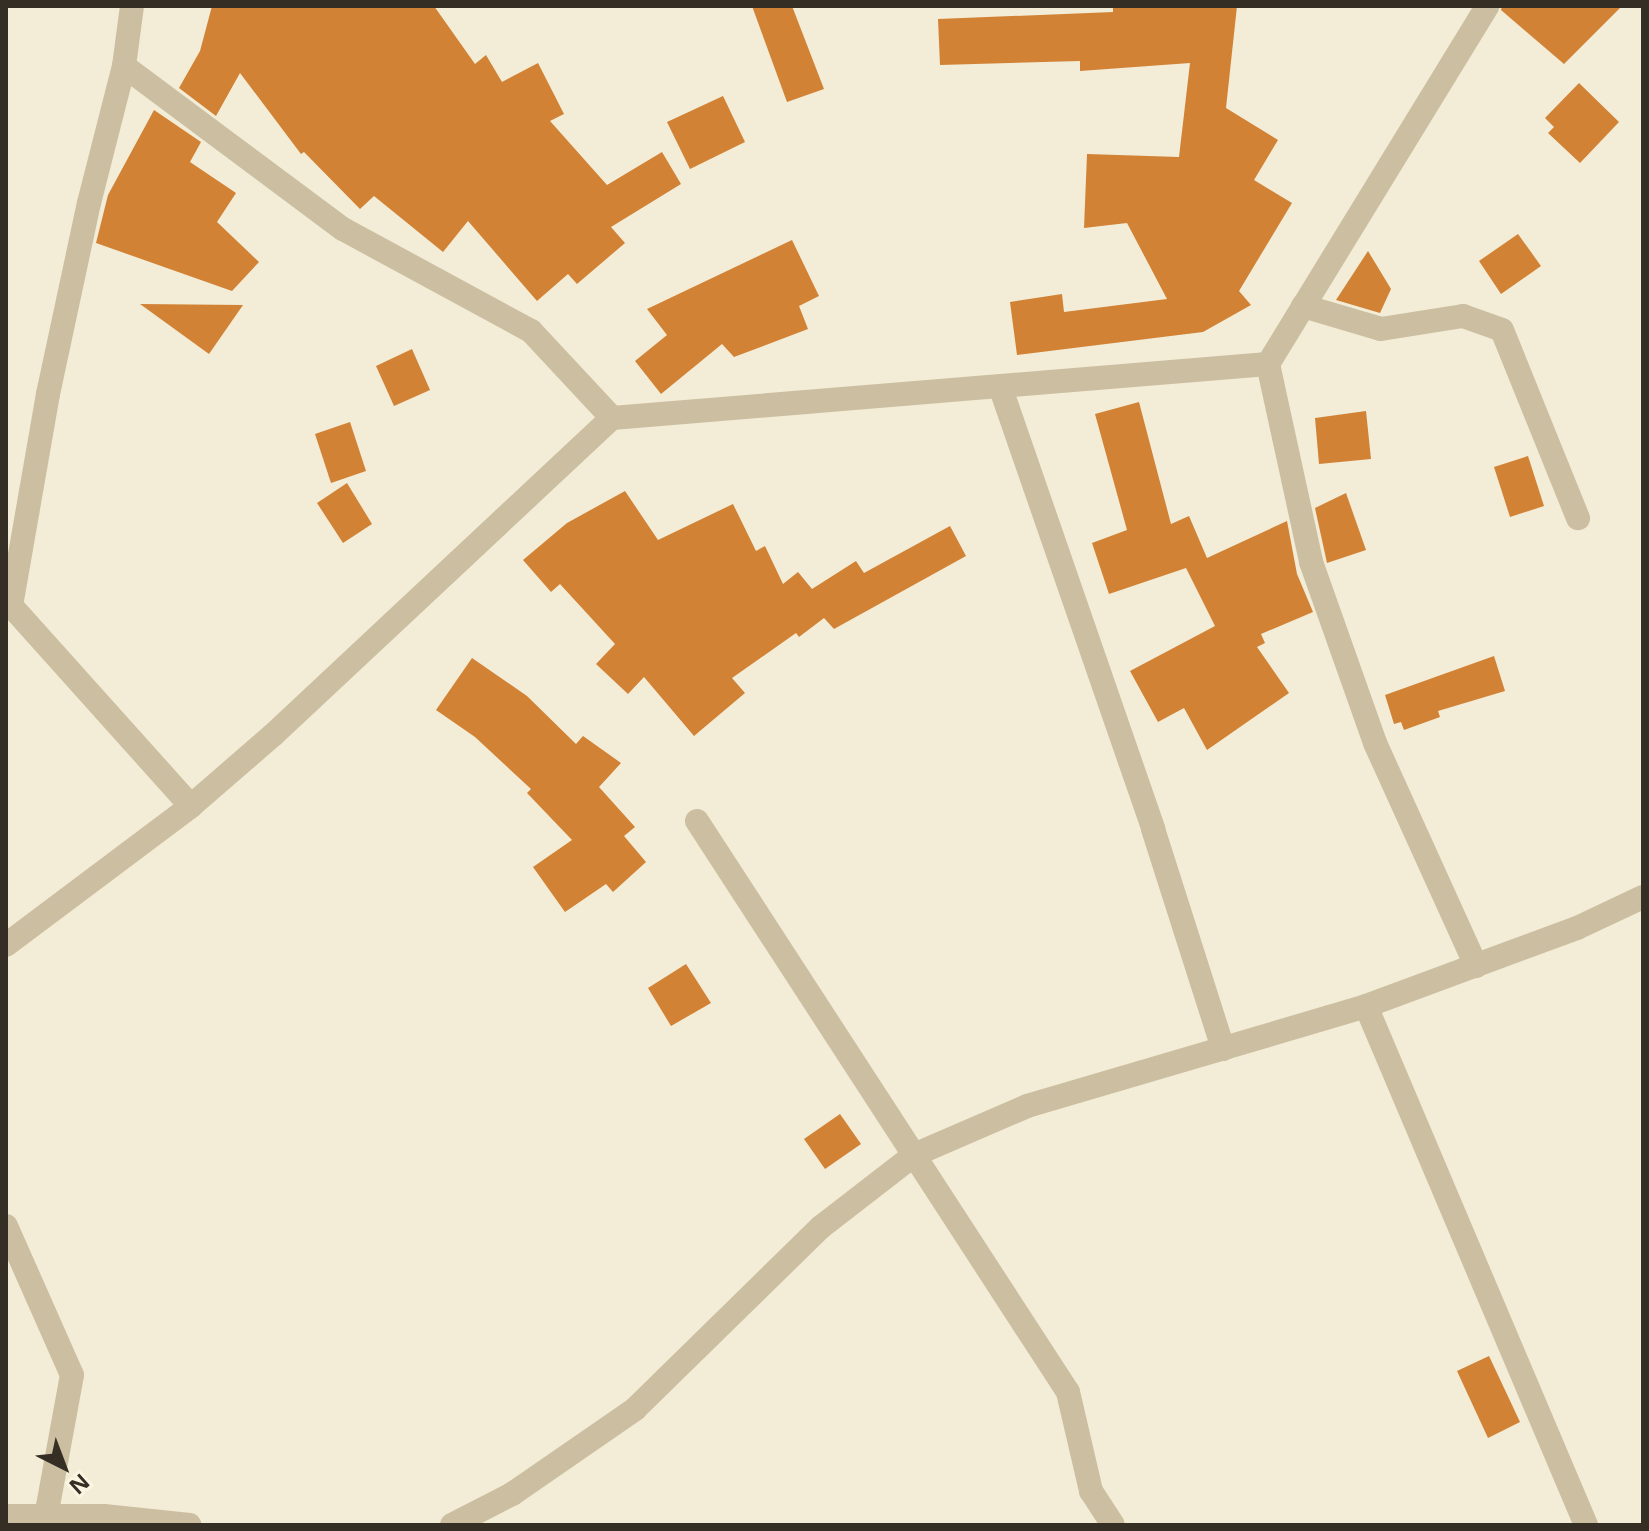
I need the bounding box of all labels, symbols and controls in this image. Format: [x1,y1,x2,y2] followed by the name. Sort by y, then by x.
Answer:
[24,1427,104,1507] north arrow
[63,1468,97,1502] text: N

